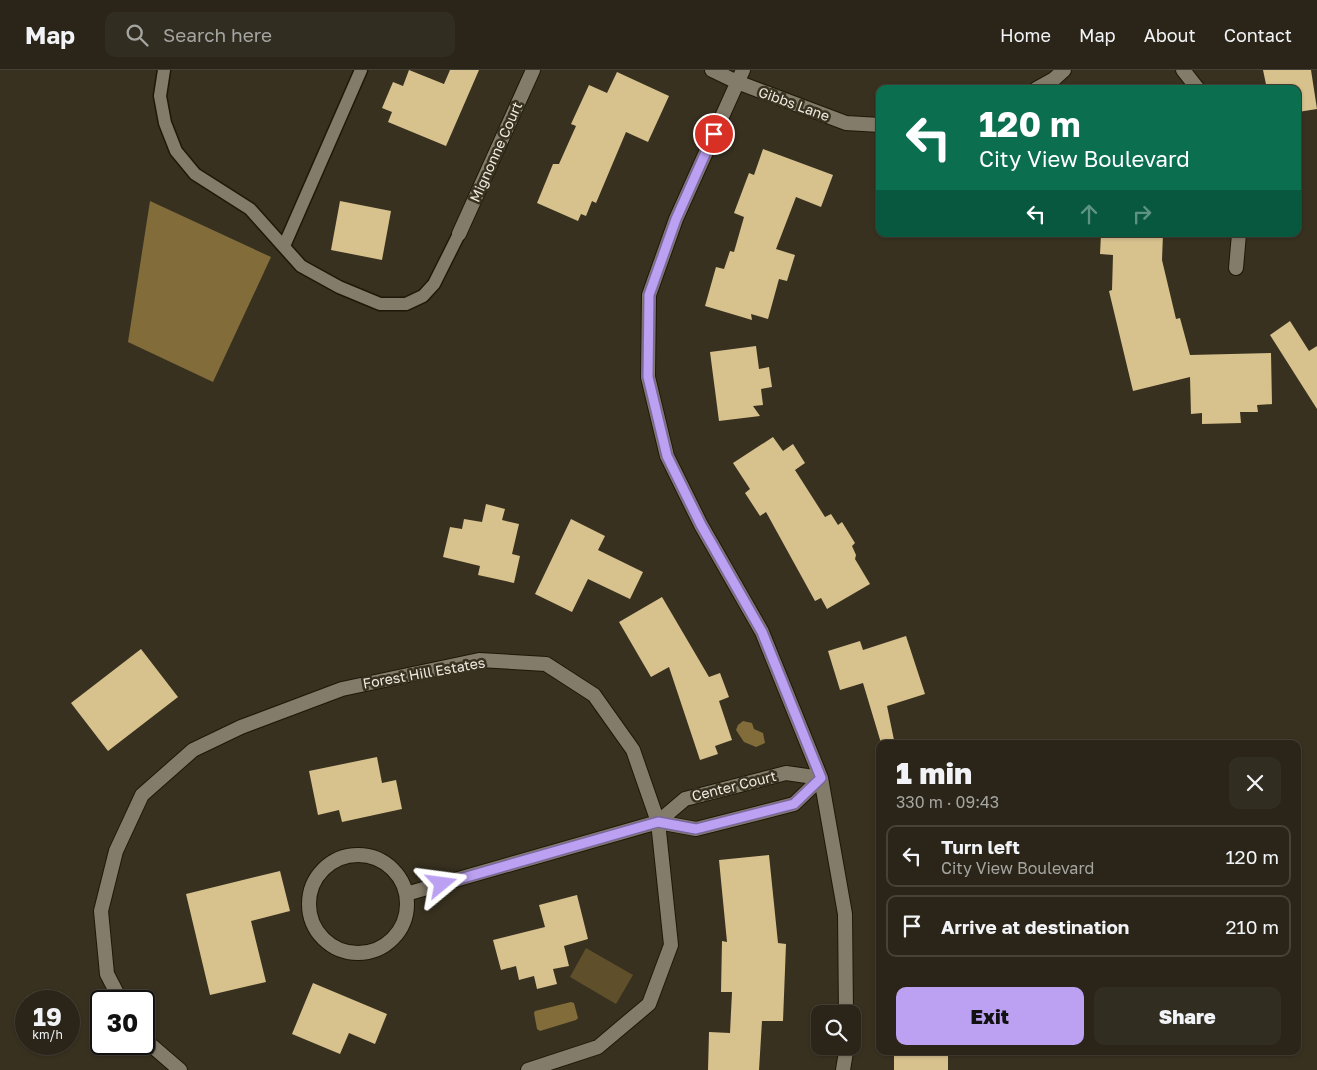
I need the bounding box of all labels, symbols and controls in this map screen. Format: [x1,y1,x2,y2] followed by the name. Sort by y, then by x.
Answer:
[105,12,455,57] search box
[25,20,75,49] text: Map
[123,21,151,49] icon: search
[163,23,272,46] text: Search here
[1000,24,1051,46] text: Home
[1079,24,1116,46] text: Map
[1144,24,1196,46] text: About
[1224,24,1292,46] text: Contact
[756,83,832,124] street label: Gibbs Lane
[466,99,525,205] street label: Mignonne Court
[979,103,1081,145] text: 120 m
[896,105,961,170] icon: left
[693,113,735,155] pin
[700,120,728,148] icon: arrive
[979,145,1190,172] text: City View Boulevard
[1022,200,1050,228] icon: left
[1075,200,1103,228] icon: ahead
[1128,200,1156,228] icon: right
[361,653,486,692] street label: Forest Hill Estates
[896,755,972,791] text: 1 min
[1229,757,1281,809] button: close
[690,767,778,804] street label: Center Court
[896,792,999,812] text: 330 m · 09:43
[941,835,1020,858] text: Turn left
[898,842,926,870] icon: left
[1225,845,1279,868] text: 120 m
[415,857,467,909] position arrow
[941,858,1094,878] text: City View Boulevard
[898,912,926,940] icon: arrive
[941,915,1129,938] text: Arrive at destination
[1225,915,1279,938] text: 210 m
[896,987,1084,1045] button: Exit
[1094,987,1281,1045] button: Share
[90,990,155,1055] speed limit sign: 30
[33,1001,62,1032] text: 19
[811,1005,861,1055] map controls
[811,1005,861,1055] button: search
[32,1027,63,1042] text: km/h

